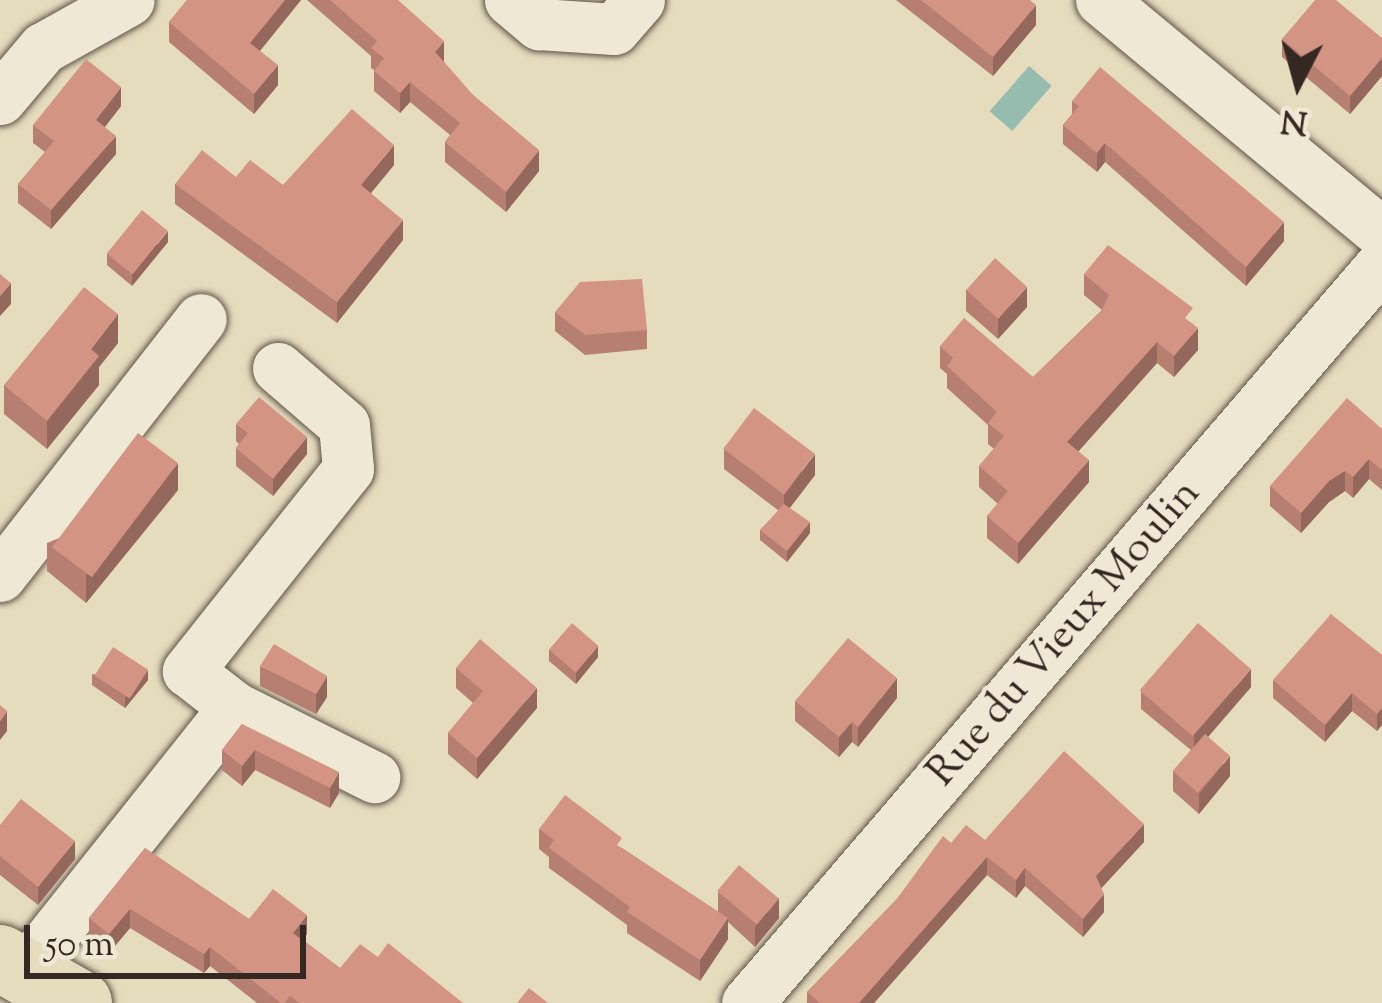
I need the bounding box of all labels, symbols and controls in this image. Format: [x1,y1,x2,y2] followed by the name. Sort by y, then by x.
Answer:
[1238,24,1358,144] north arrow
[1279,95,1310,145] text: N
[918,470,1212,798] street label: Rue du Vieux Moulin
[30,901,312,975] scale bar
[45,920,114,972] text: 50 m

